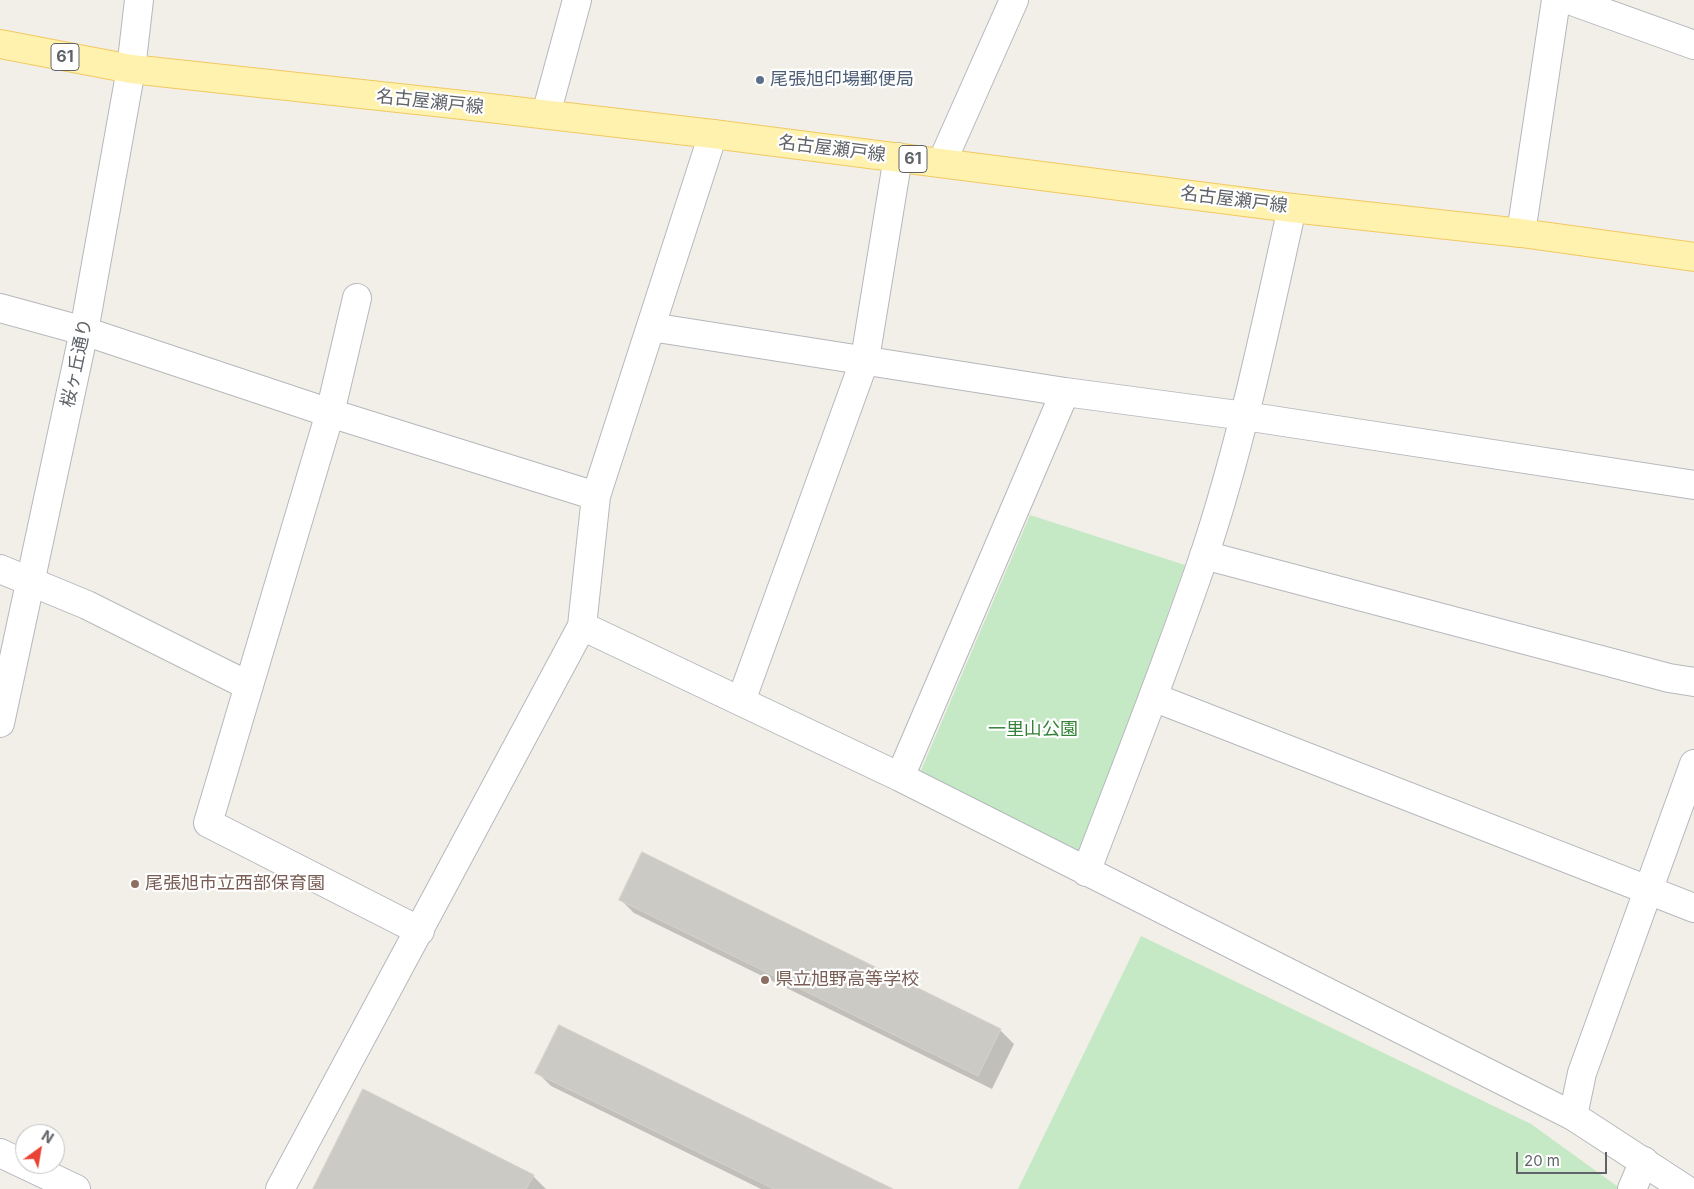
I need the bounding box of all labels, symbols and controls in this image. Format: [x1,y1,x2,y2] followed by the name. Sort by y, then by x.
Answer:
[51,44,79,70] road number: 61
[770,69,914,91] place label: 尾張旭印場郵便局
[754,74,766,86] marker: 尾張旭印場郵便局
[375,86,485,118] street label: 名古屋瀬戸線
[777,132,887,166] street label: 名古屋瀬戸線
[899,146,927,172] road number: 61
[1179,183,1289,217] street label: 名古屋瀬戸線
[57,317,97,409] street label: 桜ヶ丘通り
[988,719,1078,741] park label: 一里山公園
[145,873,325,895] place label: 尾張旭市立西部保育園
[129,878,141,890] marker: 尾張旭市立西部保育園
[775,969,919,991] place label: 県立旭野高等学校
[759,974,771,986] marker: 県立旭野高等学校
[15,1124,65,1174] north arrow
[39,1127,57,1147] text: N
[1519,1142,1610,1174] scale bar
[1524,1151,1560,1170] text: 20 m

